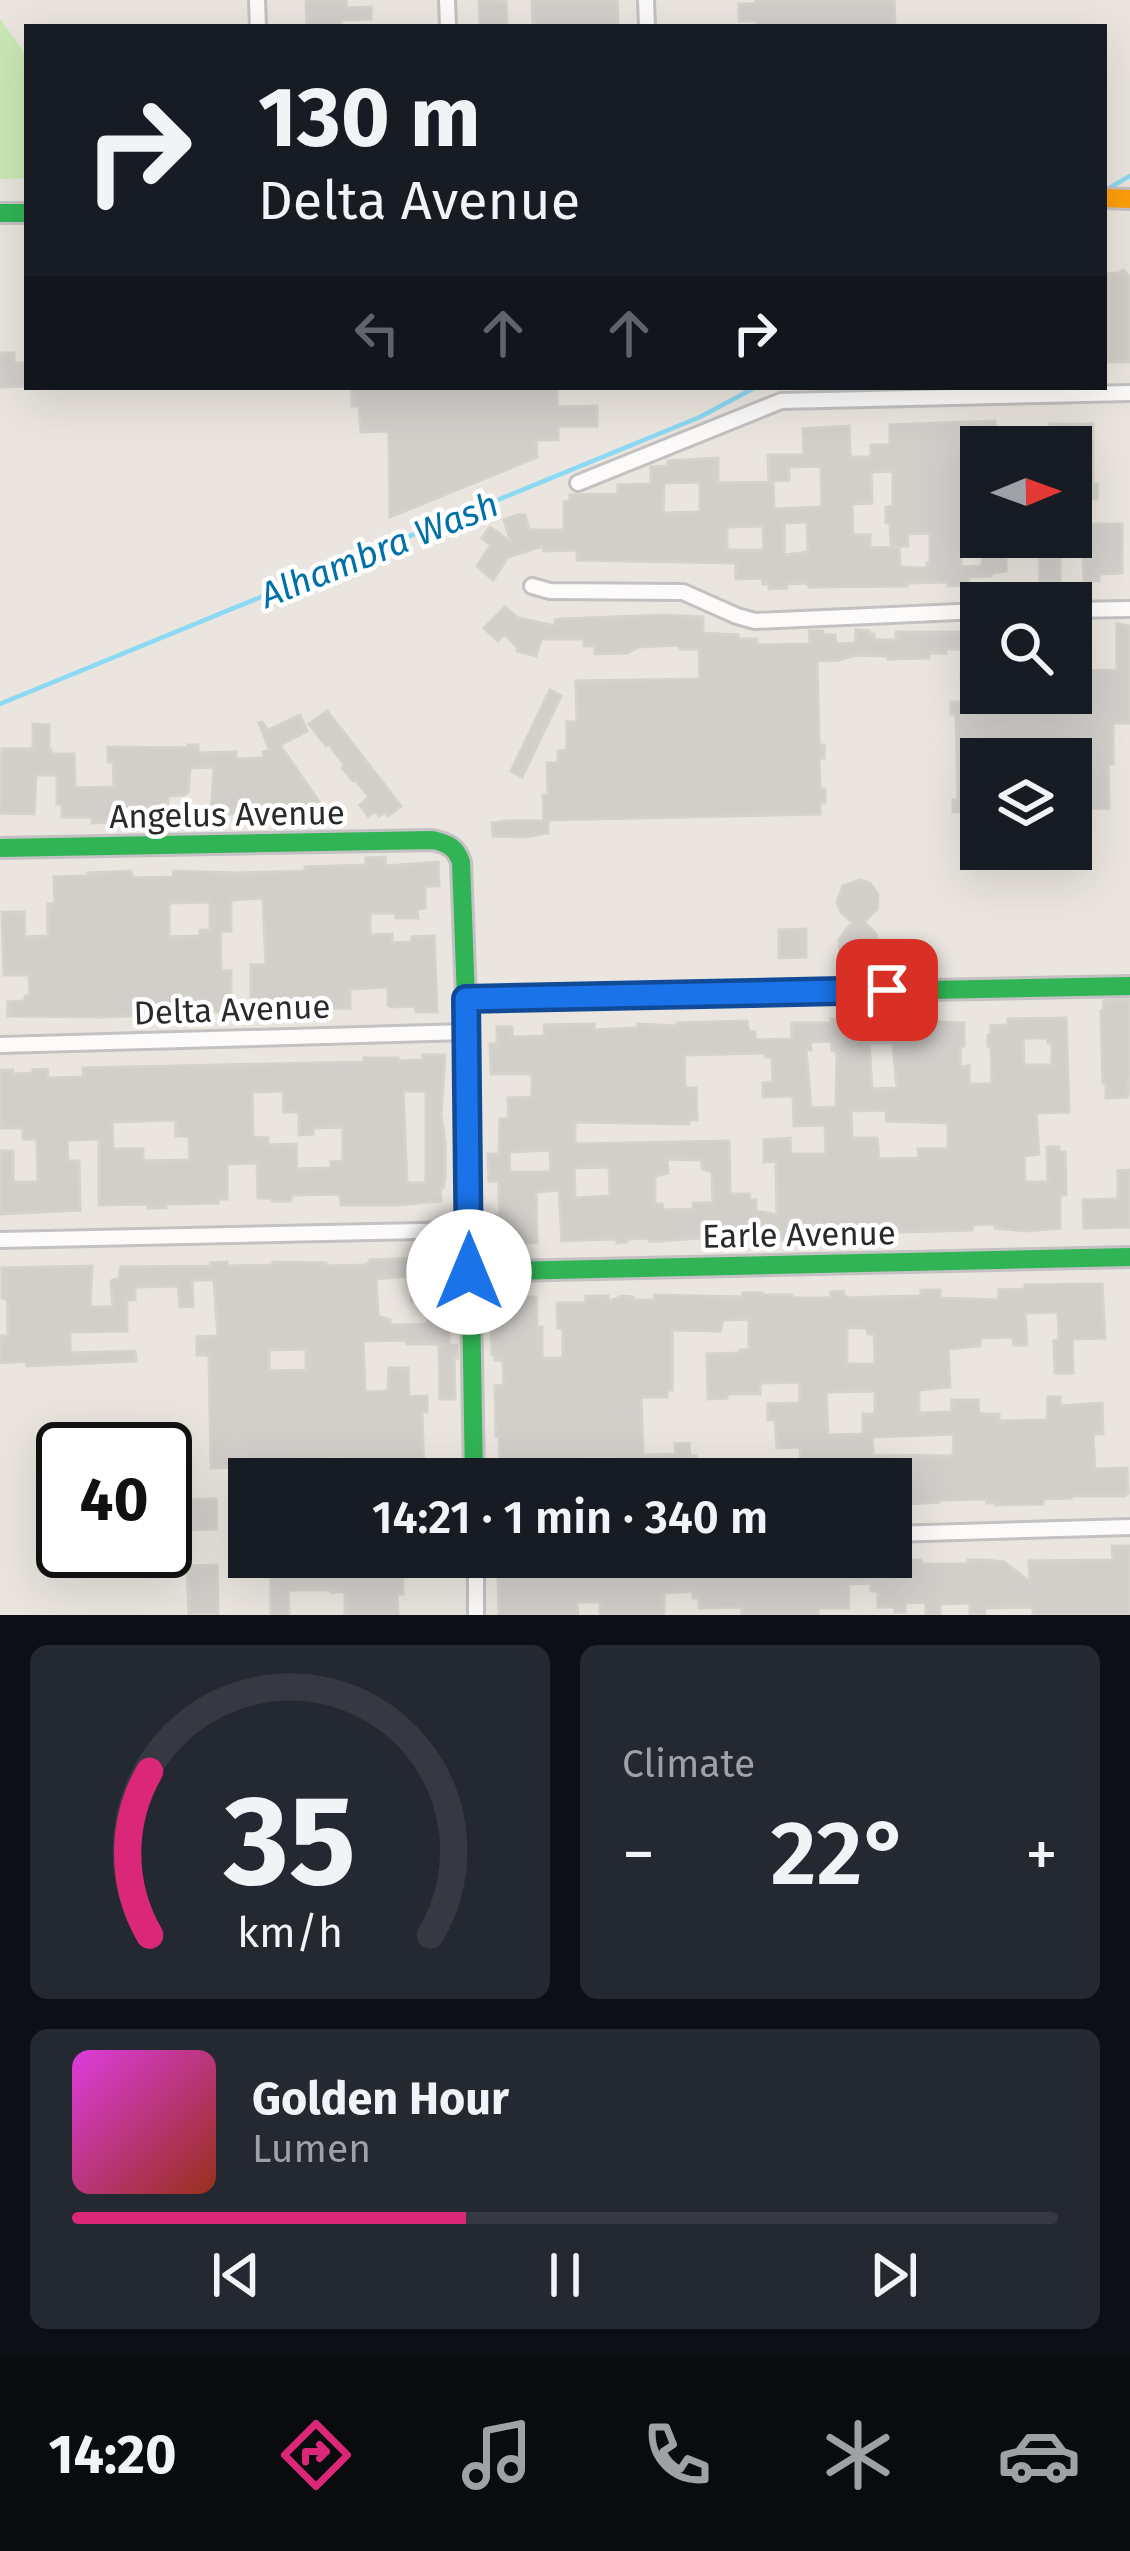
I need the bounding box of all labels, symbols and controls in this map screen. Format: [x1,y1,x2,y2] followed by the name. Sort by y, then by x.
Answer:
[258,67,481,168] text: 130 m
[60,72,216,228] icon: right
[258,169,580,233] text: Delta Avenue
[344,300,410,366] icon: left
[470,300,536,366] icon: ahead
[596,300,662,366] icon: ahead
[722,300,788,366] icon: right
[960,426,1092,558] north arrow
[960,426,1092,870] map controls
[252,482,505,618] water label: Alhambra Wash
[960,582,1092,714] button: search
[960,738,1092,870] button: layers
[109,793,345,837] street label: Angelus Avenue
[836,939,938,1041] pin
[854,957,920,1023] icon: arrive
[133,987,331,1033] street label: Delta Avenue
[406,1209,532,1335] position arrow
[702,1213,896,1257] street label: Earle Avenue
[36,1422,192,1578] speed limit sign: 40
[372,1491,768,1545] text: 14:21 · 1 min · 340 m
[622,1741,755,1787] text: Climate
[223,1767,356,1917] text: 35
[771,1800,910,1908] text: 22°
[622,1815,655,1894] text: −
[1025,1815,1058,1894] text: +
[237,1907,343,1958] text: km/h
[252,2072,509,2126] text: Golden Hour
[252,2126,371,2172] text: Lumen
[203,2242,269,2308] icon: previous
[532,2242,598,2308] icon: pause
[861,2242,927,2308] icon: next
[274,2413,358,2497] icon: directions
[455,2413,539,2497] icon: music
[635,2413,719,2497] icon: phone
[816,2413,900,2497] icon: climate
[997,2413,1081,2497] icon: car
[48,2423,177,2487] text: 14:20

